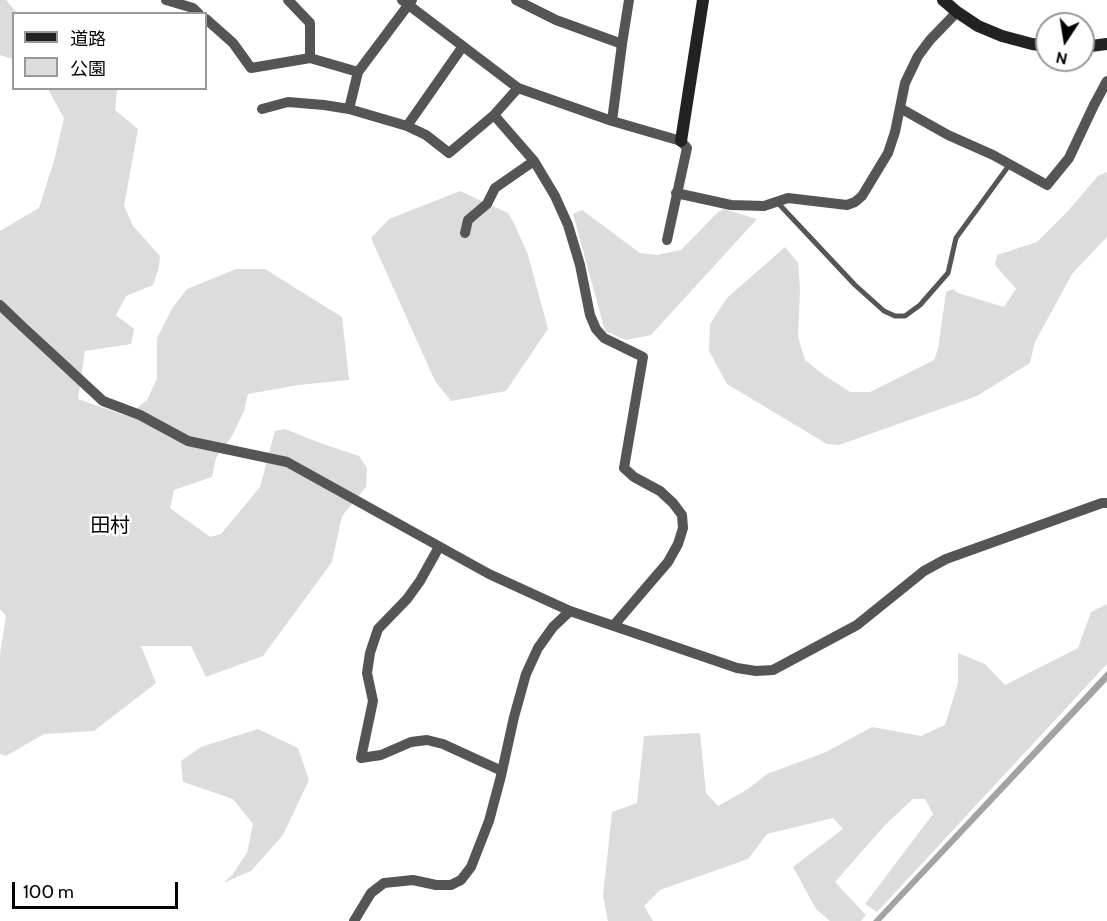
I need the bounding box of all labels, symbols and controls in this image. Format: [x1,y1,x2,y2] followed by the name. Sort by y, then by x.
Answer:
[12,12,207,90] legend
[1035,12,1095,72] north arrow
[70,28,106,50] text: 道路
[1054,48,1069,69] text: N
[70,58,106,80] text: 公園
[90,514,130,538] district label: 田村
[15,870,182,908] scale bar
[23,881,74,903] text: 100 m

